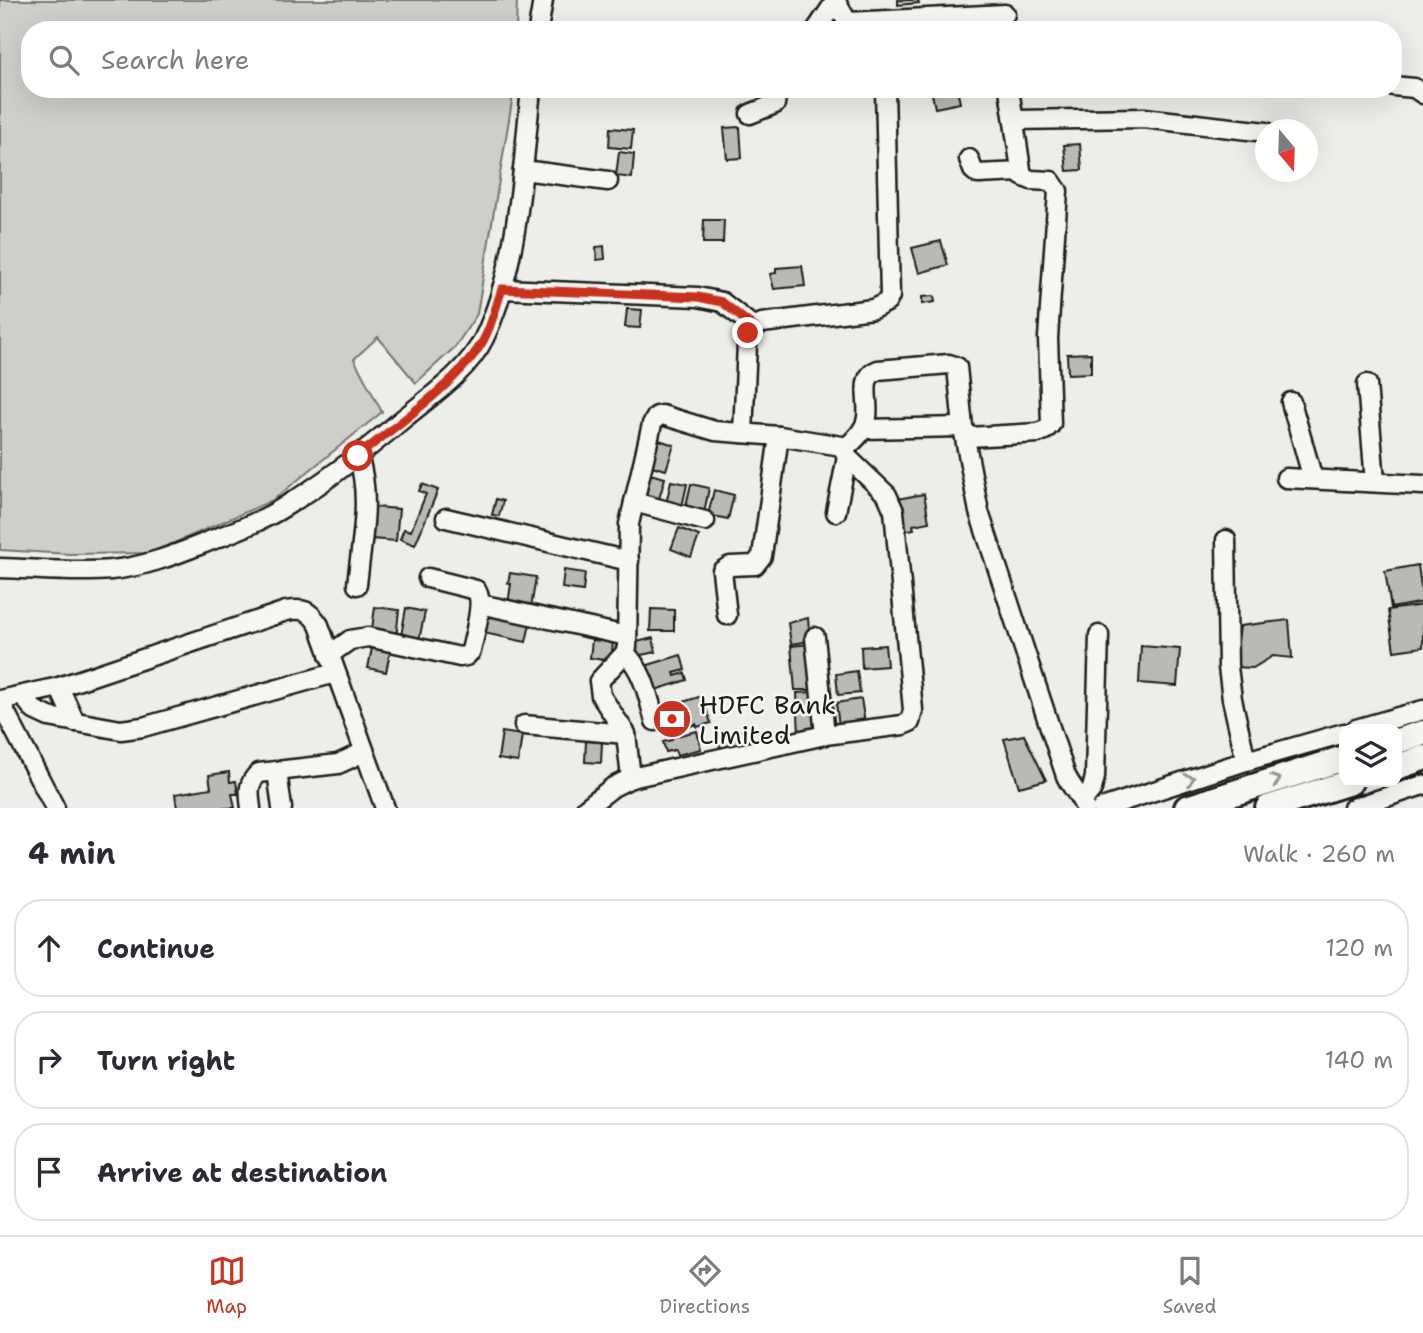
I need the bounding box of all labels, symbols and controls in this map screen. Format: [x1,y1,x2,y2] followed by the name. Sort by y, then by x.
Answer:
[21,21,1402,98] search box
[45,41,83,79] icon: search
[101,42,250,77] text: Search here
[1255,119,1318,182] north arrow
[732,317,763,348] route end
[342,440,373,471] route start
[699,687,836,752] place label: HDFC Bank Limited
[651,698,693,740] bank icon: HDFC Bank Limited
[1339,724,1402,787] map controls
[1339,724,1402,787] button: layers
[1184,773,1196,787] one-way arrow
[1269,774,1281,788] one-way arrow
[28,833,115,874] text: 4 min
[1243,839,1395,869] text: Walk · 260 m
[30,929,68,967] icon: ahead
[97,931,215,966] text: Continue
[1325,933,1393,963] text: 120 m
[30,1041,68,1079] icon: right
[97,1043,235,1078] text: Turn right
[1325,1045,1393,1075] text: 140 m
[30,1153,68,1191] icon: arrive
[97,1155,387,1190] text: Arrive at destination
[206,1252,247,1319] tab: Map
[660,1252,750,1319] tab: Directions
[1163,1252,1217,1319] tab: Saved

